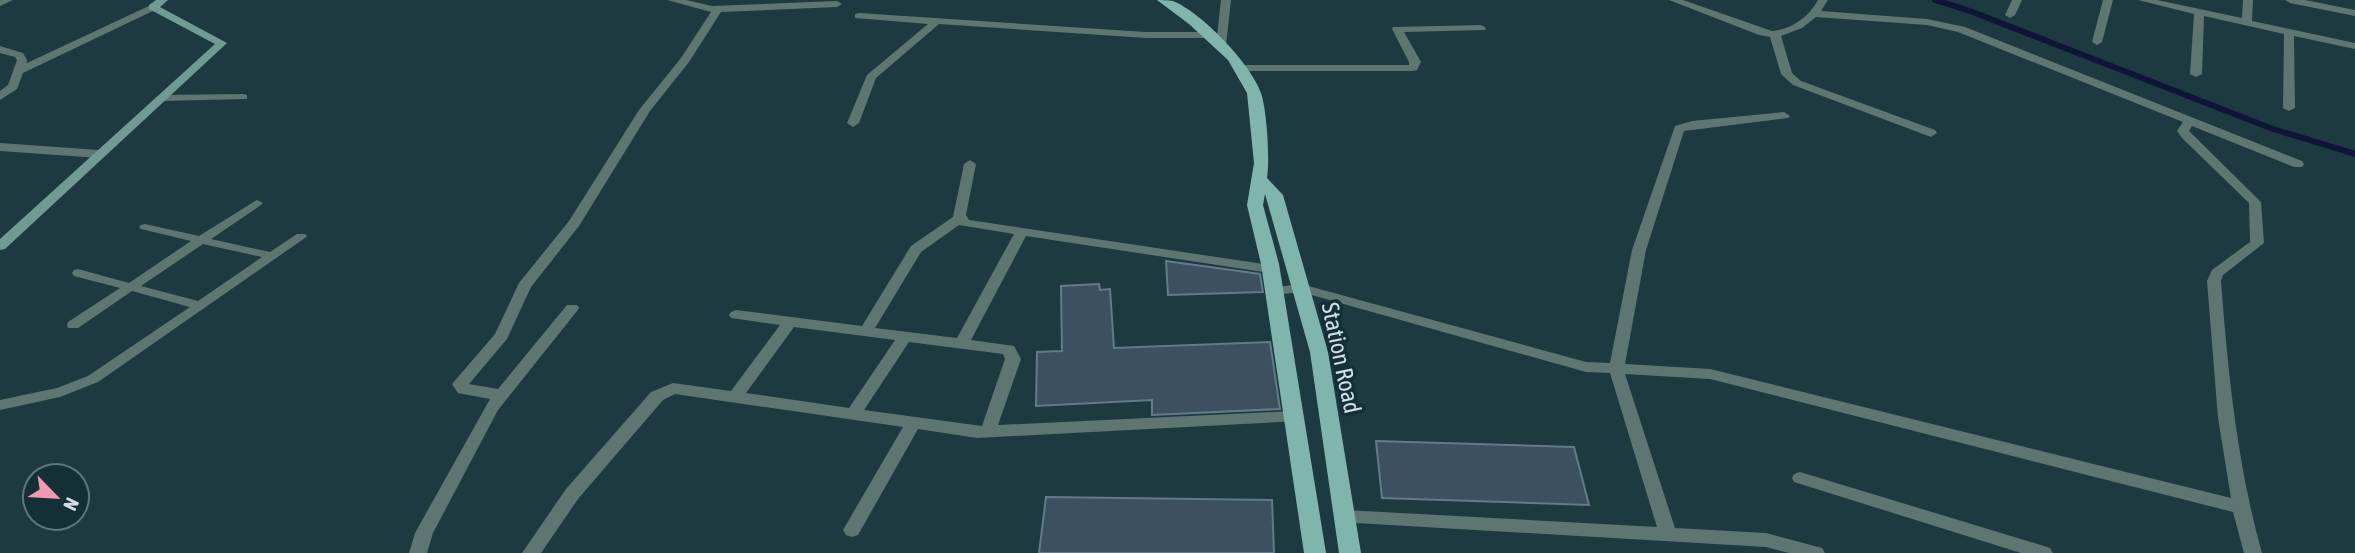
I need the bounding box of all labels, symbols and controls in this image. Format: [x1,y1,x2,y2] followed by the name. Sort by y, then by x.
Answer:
[1317,300,1366,416] street label: Station Road
[21,462,91,532] north arrow
[59,494,84,514] text: N

